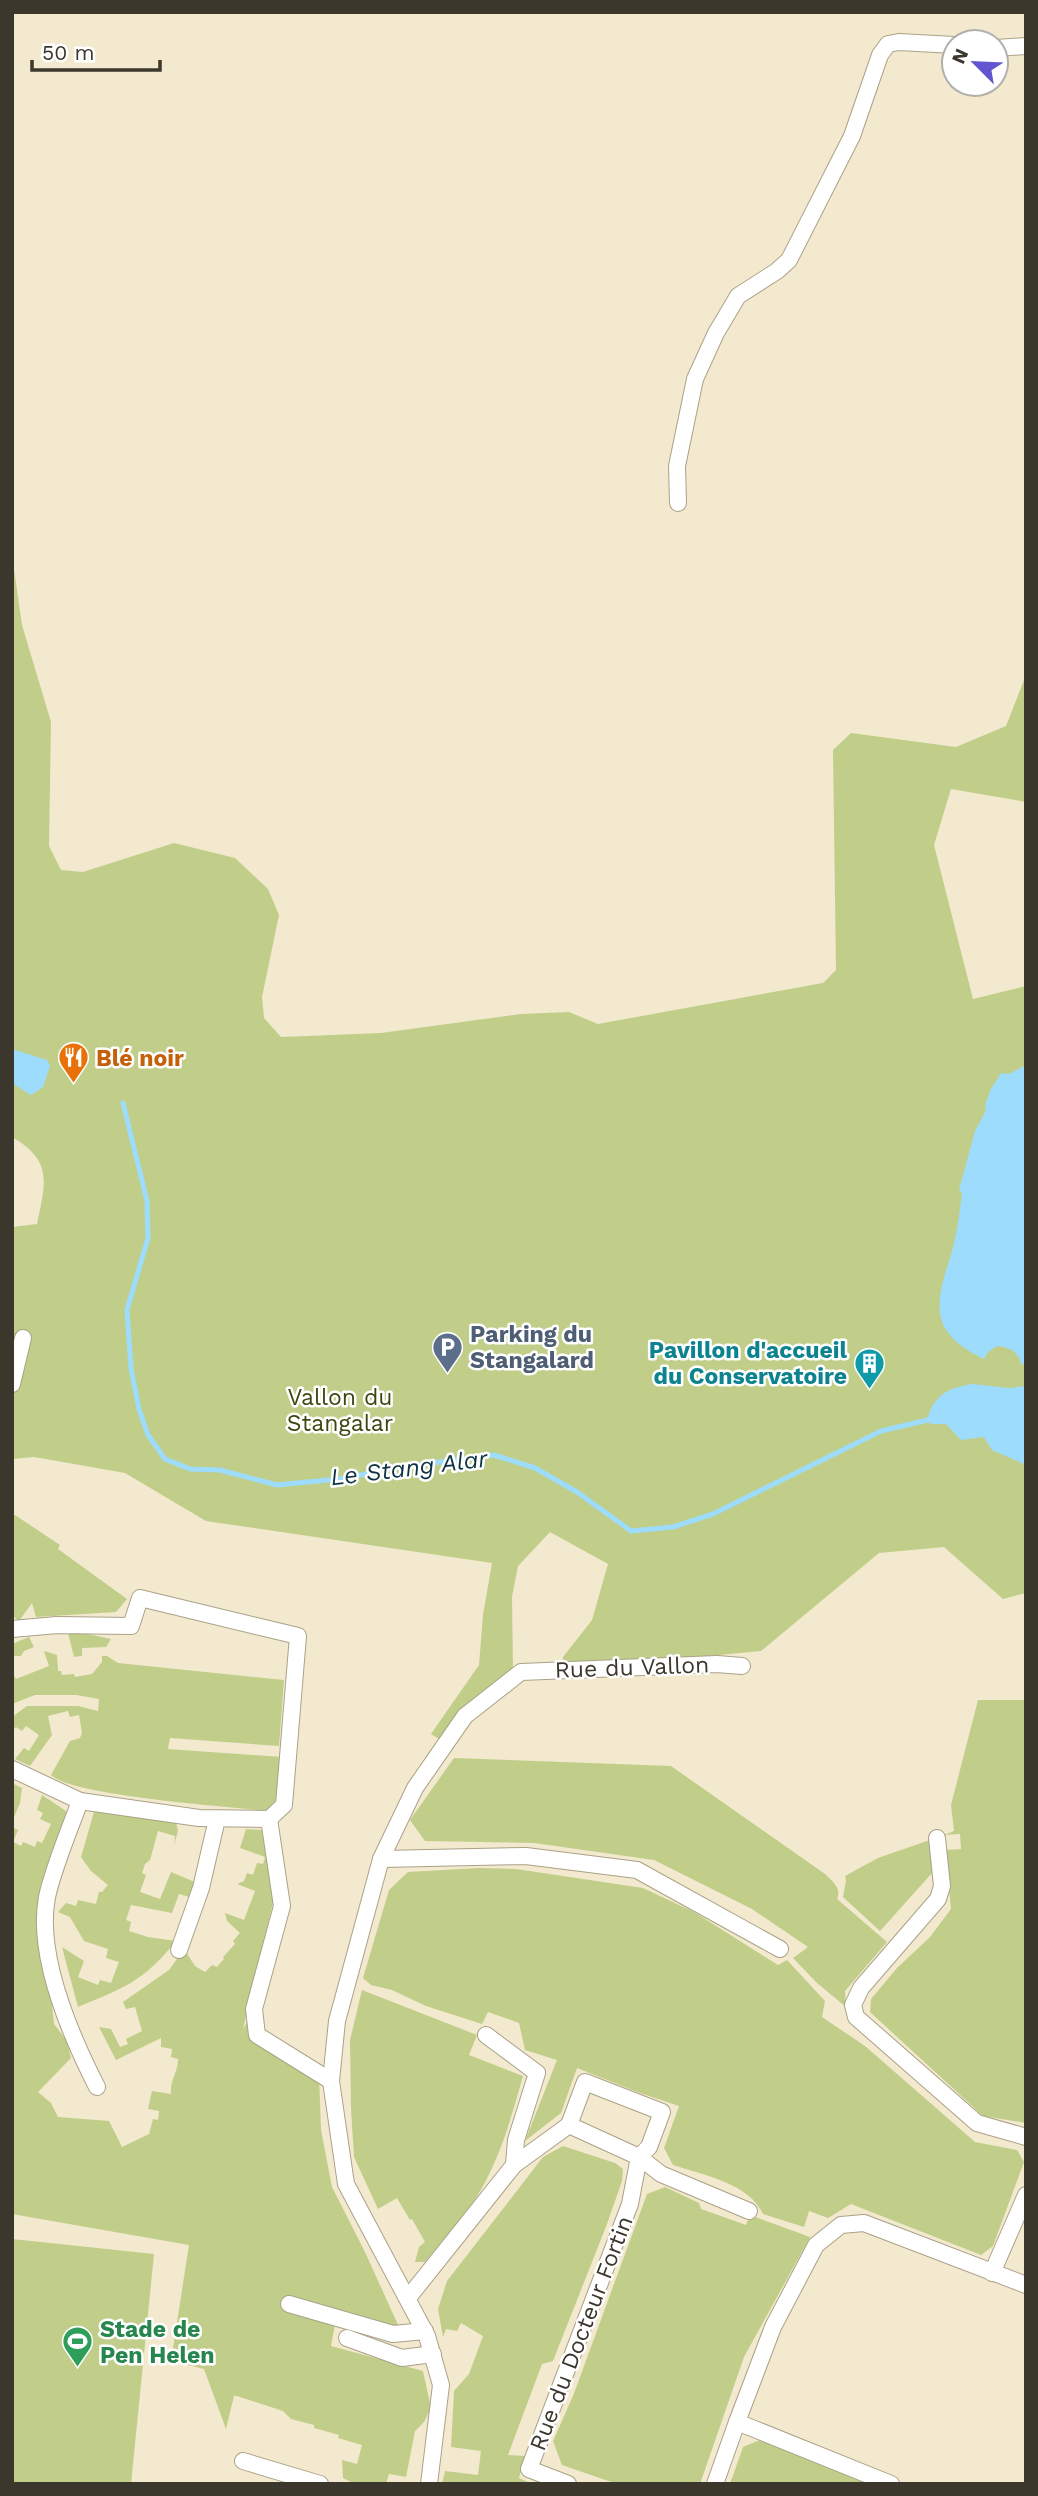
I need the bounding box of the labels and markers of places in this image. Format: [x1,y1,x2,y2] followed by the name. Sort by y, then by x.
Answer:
[56,1041,90,1085] restaurant icon: Blé noir
[96,1045,184,1072] place label: Blé noir
[470,1321,594,1374] place label: Parking du Stangalard
[430,1330,464,1374] parking icon: Parking du Stangalard
[649,1337,847,1390] place label: Pavillon d'accueil du Conservatoire
[853,1346,887,1390] building icon: Pavillon d'accueil du Conservatoire
[100,2316,215,2369] place label: Stade de Pen Helen
[60,2325,94,2369] sports icon: Stade de Pen Helen

